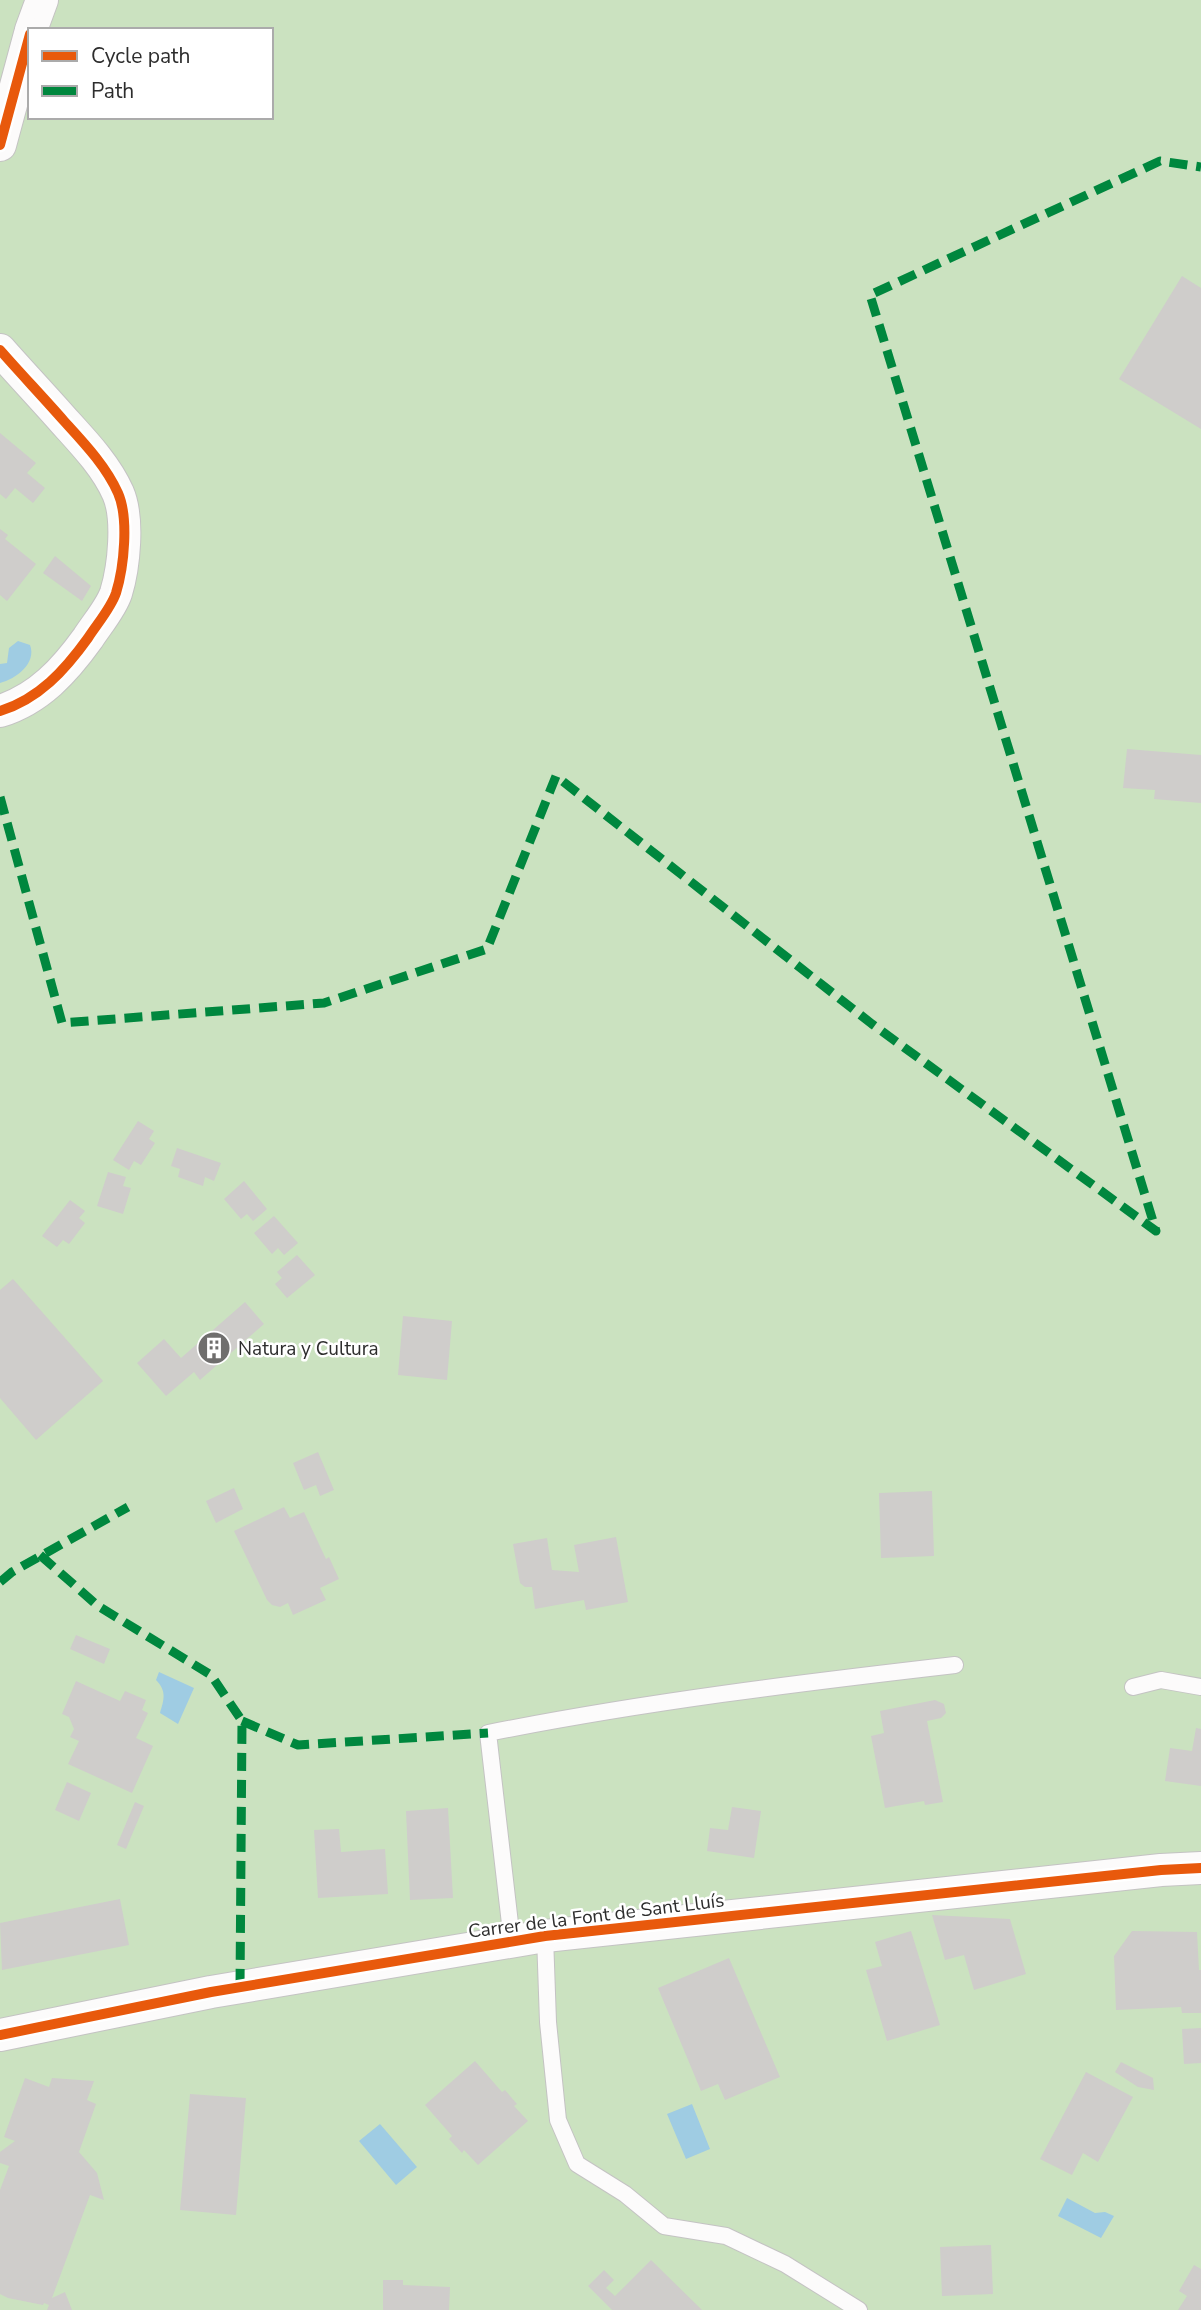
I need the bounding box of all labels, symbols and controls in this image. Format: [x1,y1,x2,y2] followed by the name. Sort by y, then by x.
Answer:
[28,28,273,119] legend
[91,42,190,70] text: Cycle path
[91,77,134,105] text: Path
[195,1329,233,1367] building icon: Natura y Cultura
[238,1336,379,1362] place label: Natura y Cultura
[467,1887,726,1945] street label: Carrer de la Font de Sant Lluís

